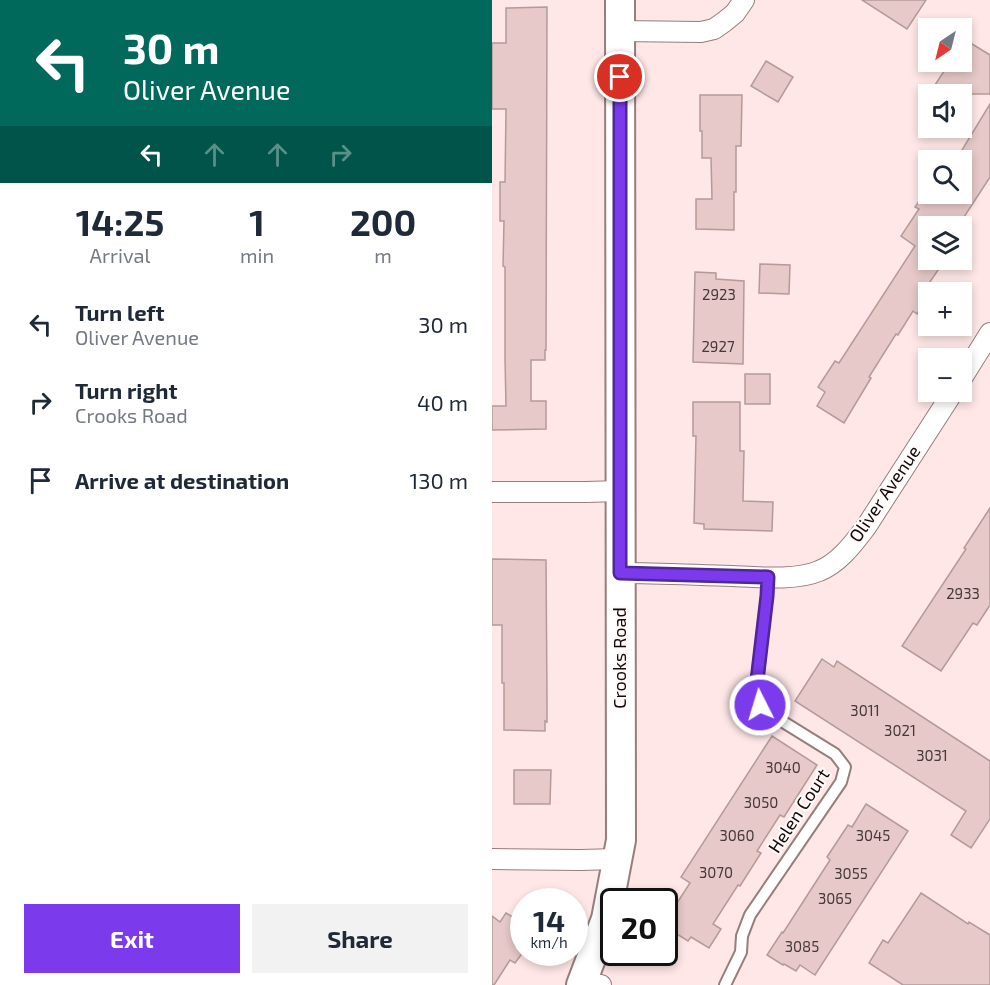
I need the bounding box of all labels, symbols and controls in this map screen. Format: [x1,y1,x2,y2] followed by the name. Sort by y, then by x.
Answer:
[918,18,972,72] north arrow
[918,18,972,402] map controls
[123,22,219,72] text: 30 m
[24,24,102,102] icon: left
[594,51,645,102] pin
[603,60,636,93] icon: arrive
[123,73,291,105] text: Oliver Avenue
[918,84,972,138] button: sound
[135,138,168,171] icon: left
[198,138,231,171] icon: ahead
[261,138,294,171] icon: ahead
[324,138,357,171] icon: right
[918,150,972,204] button: search
[76,200,164,243] text: 14:25
[249,200,265,243] text: 1
[350,200,416,243] text: 200
[918,216,972,270] button: layers
[90,243,150,267] text: Arrival
[240,243,274,267] text: min
[374,243,392,267] text: m
[918,282,972,336] button: +
[702,285,736,303] house number: 2923
[75,299,164,325] text: Turn left
[24,308,57,341] icon: left
[418,311,468,337] text: 30 m
[75,325,199,349] text: Oliver Avenue
[701,337,735,355] house number: 2927
[918,348,972,402] button: −
[75,377,177,403] text: Turn right
[24,386,57,419] icon: right
[417,389,468,415] text: 40 m
[75,403,188,427] text: Crooks Road
[844,441,925,546] street label: Oliver Avenue
[24,464,57,497] icon: arrive
[75,467,289,493] text: Arrive at destination
[410,467,468,493] text: 130 m
[946,584,980,602] house number: 2933
[608,607,630,709] street label: Crooks Road
[728,673,792,737] position arrow
[850,701,880,719] house number: 3011
[884,721,916,739] house number: 3021
[916,746,948,764] house number: 3031
[765,758,801,776] house number: 3040
[763,764,834,857] street label: Helen Court
[744,793,778,811] house number: 3050
[719,826,755,844] house number: 3060
[856,826,890,844] house number: 3045
[699,863,733,881] house number: 3070
[834,864,868,882] house number: 3055
[600,888,678,966] speed limit sign: 20
[818,889,852,907] house number: 3065
[533,902,565,938] text: 14
[24,904,240,973] button: Exit
[252,904,468,973] button: Share
[530,933,568,951] text: km/h
[785,937,819,955] house number: 3085

